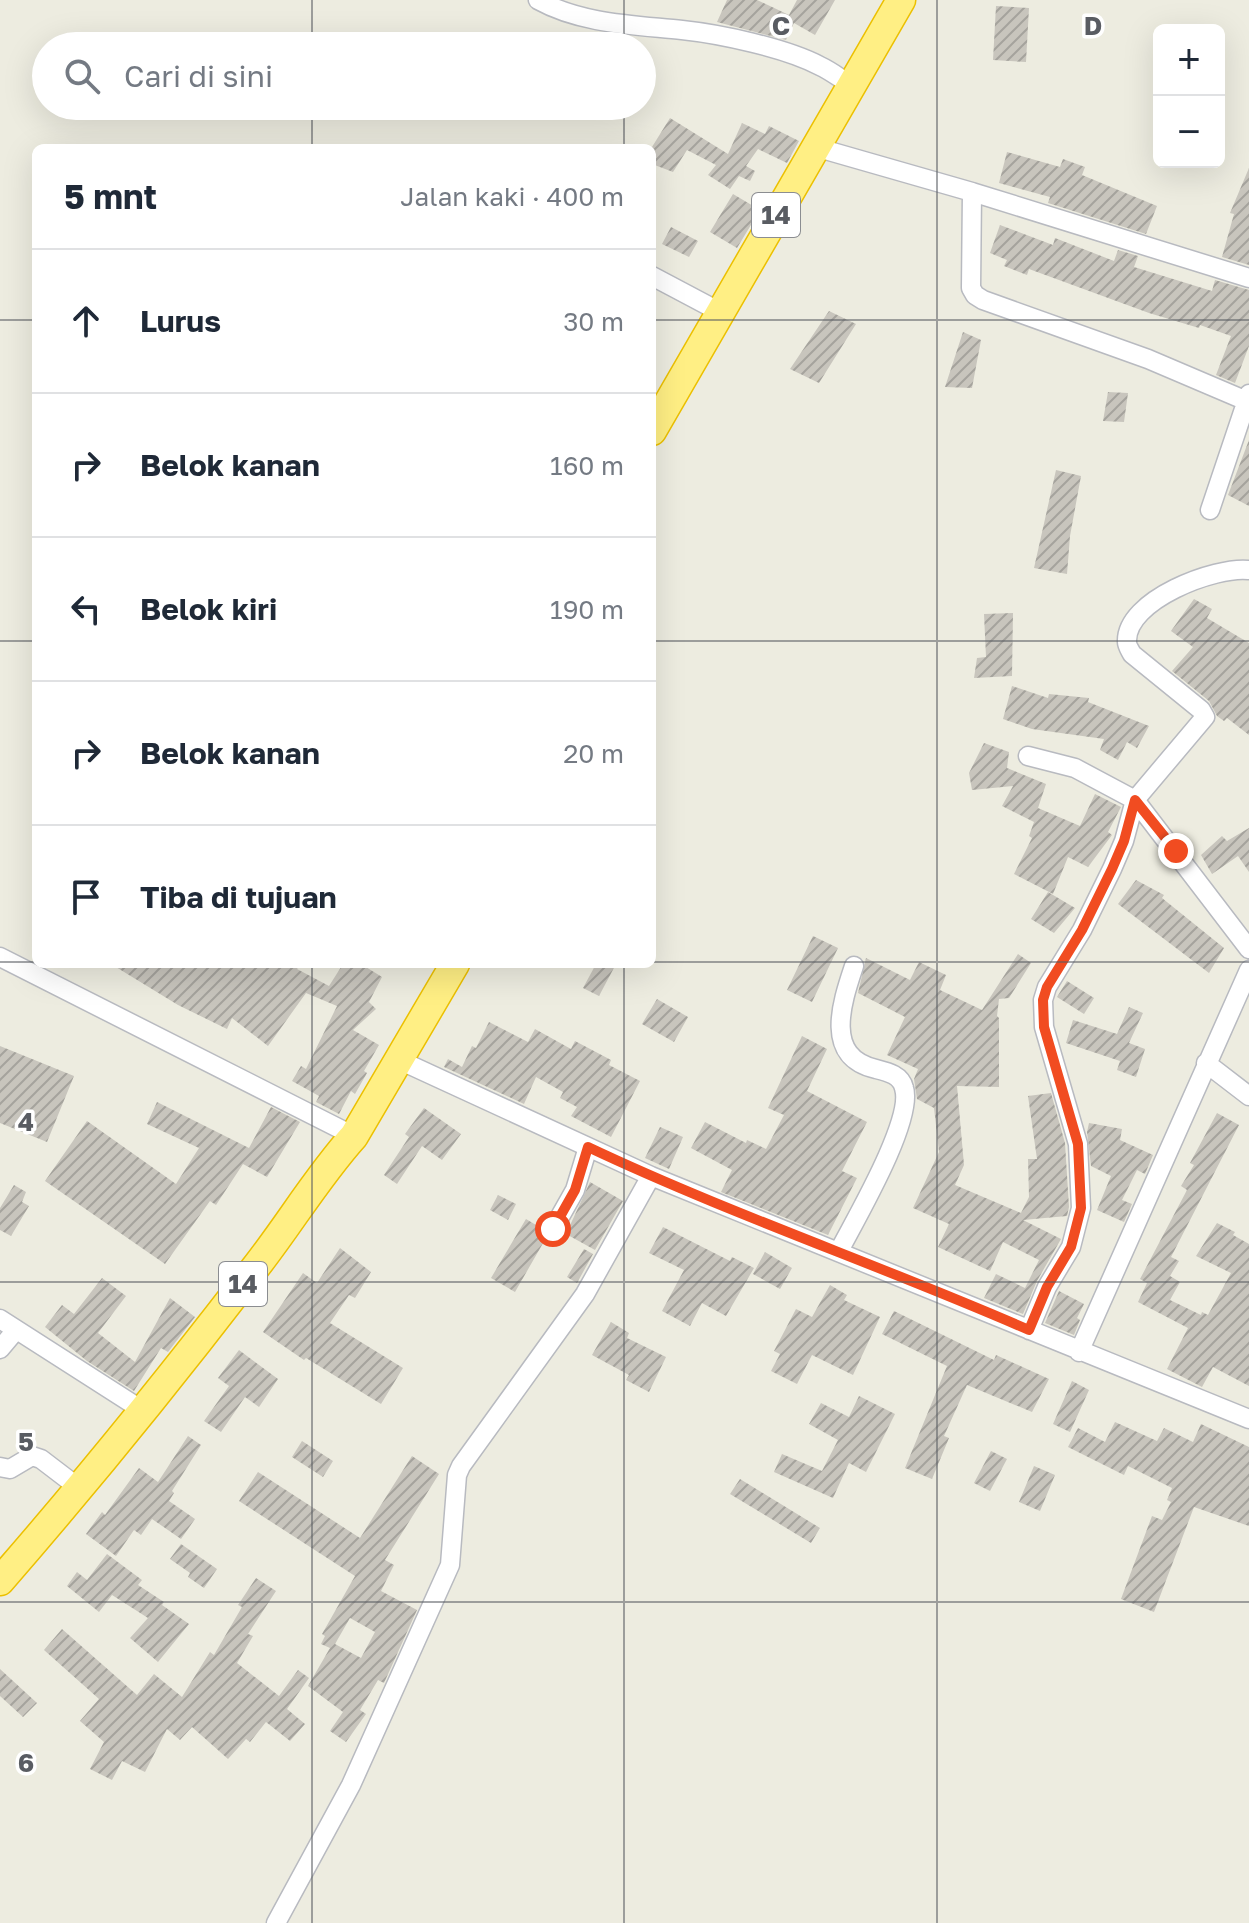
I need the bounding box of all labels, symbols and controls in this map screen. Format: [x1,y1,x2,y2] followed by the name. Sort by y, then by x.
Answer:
[772,10,790,41] text: C
[1084,10,1102,41] text: D
[1153,24,1225,168] map controls
[1153,24,1225,96] button: +
[32,32,656,120] search box
[60,54,104,98] icon: search
[124,58,273,94] text: Cari di sini
[1153,96,1225,168] button: −
[64,176,157,216] text: 5 mnt
[400,181,624,212] text: Jalan kaki · 400 m
[752,193,800,237] road number: 14
[64,299,108,343] icon: ahead
[140,303,221,339] text: Lurus
[563,306,624,337] text: 30 m
[64,443,108,487] icon: right
[140,447,320,483] text: Belok kanan
[550,450,624,481] text: 160 m
[64,587,108,631] icon: left
[140,591,277,627] text: Belok kiri
[550,594,624,625] text: 190 m
[64,731,108,775] icon: right
[140,735,320,771] text: Belok kanan
[563,738,624,769] text: 20 m
[1158,833,1194,869] route end
[64,875,108,919] icon: arrive
[140,879,337,915] text: Tiba di tujuan
[18,1106,34,1137] text: 4
[535,1211,571,1247] route start
[219,1262,267,1306] road number: 14
[18,1426,34,1457] text: 5
[18,1747,34,1778] text: 6

